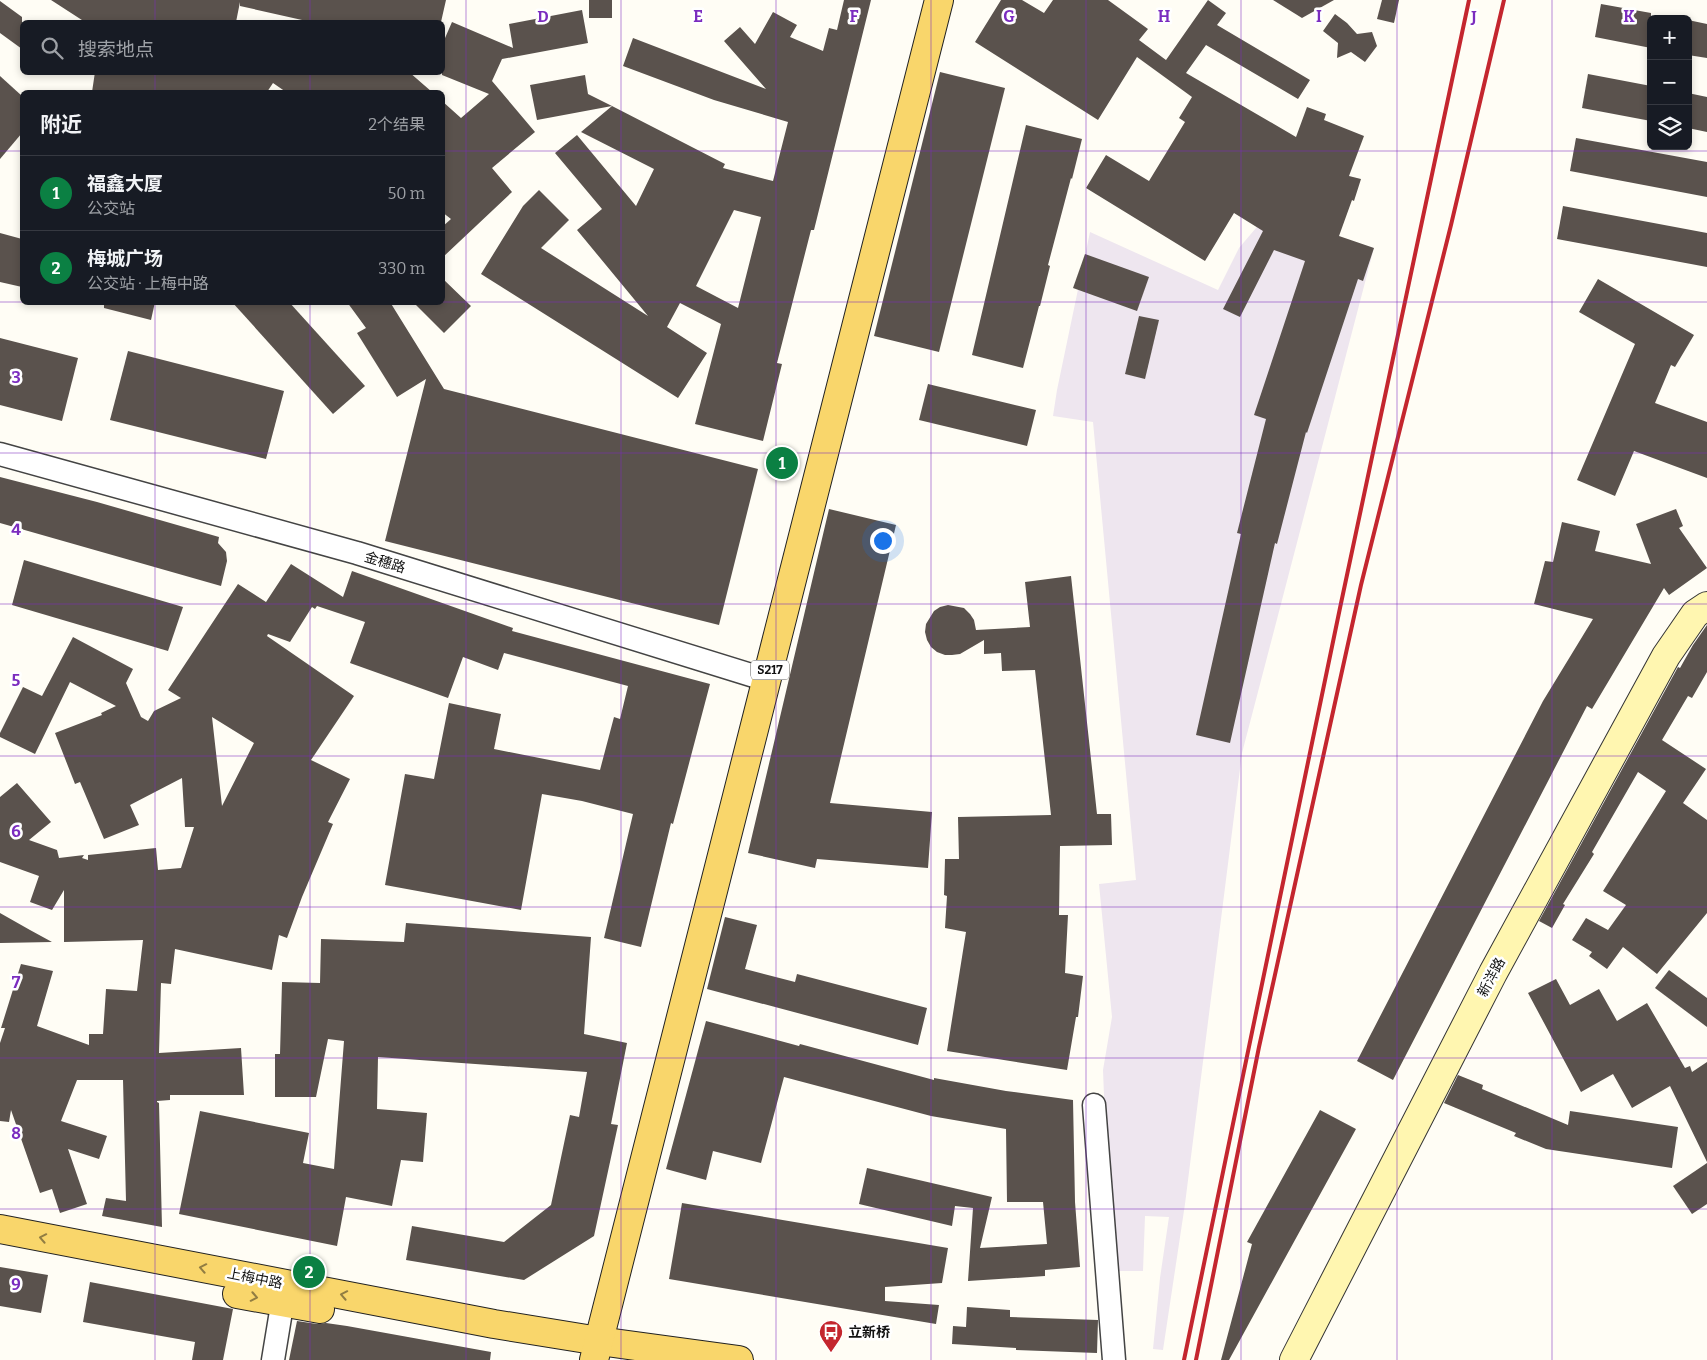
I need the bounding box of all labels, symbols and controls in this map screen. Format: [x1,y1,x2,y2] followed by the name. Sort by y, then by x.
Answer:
[537,7,549,26] text: D
[693,7,703,26] text: E
[850,7,859,26] text: F
[1003,7,1015,26] text: G
[1158,7,1171,26] text: H
[1316,7,1322,26] text: I
[1470,7,1477,26] text: J
[1623,7,1635,26] text: K
[1647,15,1692,150] map controls
[1647,15,1692,60] button: +
[20,20,445,75] search box
[38,34,66,62] icon: search
[78,38,154,61] text: 搜索地点
[1647,60,1692,105] button: −
[1647,105,1692,150] button: layers
[40,112,82,138] text: 附近
[368,115,425,134] text: 2个结果
[87,172,163,195] text: 福鑫大厦
[53,184,59,203] text: 1
[388,184,425,203] text: 50 m
[87,199,135,218] text: 公交站
[87,247,163,270] text: 梅城广场
[51,259,61,278] text: 2
[378,259,425,278] text: 330 m
[87,274,209,293] text: 公交站 · 上梅中路
[11,368,21,387] text: 3
[766,444,798,482] pin: 1
[11,520,21,539] text: 4
[870,528,896,554] your location
[362,548,407,577] street label: 金穗路
[751,660,789,680] road number: S217
[12,671,21,690] text: 5
[11,822,21,841] text: 6
[1474,955,1509,1000] street label: 新洋路
[12,973,21,992] text: 7
[11,1124,21,1143] text: 8
[39,1233,48,1243] one-way arrow
[293,1253,325,1291] pin: 2
[198,1263,207,1274] one-way arrow
[226,1265,284,1292] street label: 上梅中路
[11,1275,21,1294] text: 9
[340,1291,349,1301] one-way arrow
[250,1292,258,1302] one-way arrow
[818,1319,844,1353] bus stop icon: 立新桥
[848,1324,890,1341] place label: 立新桥

